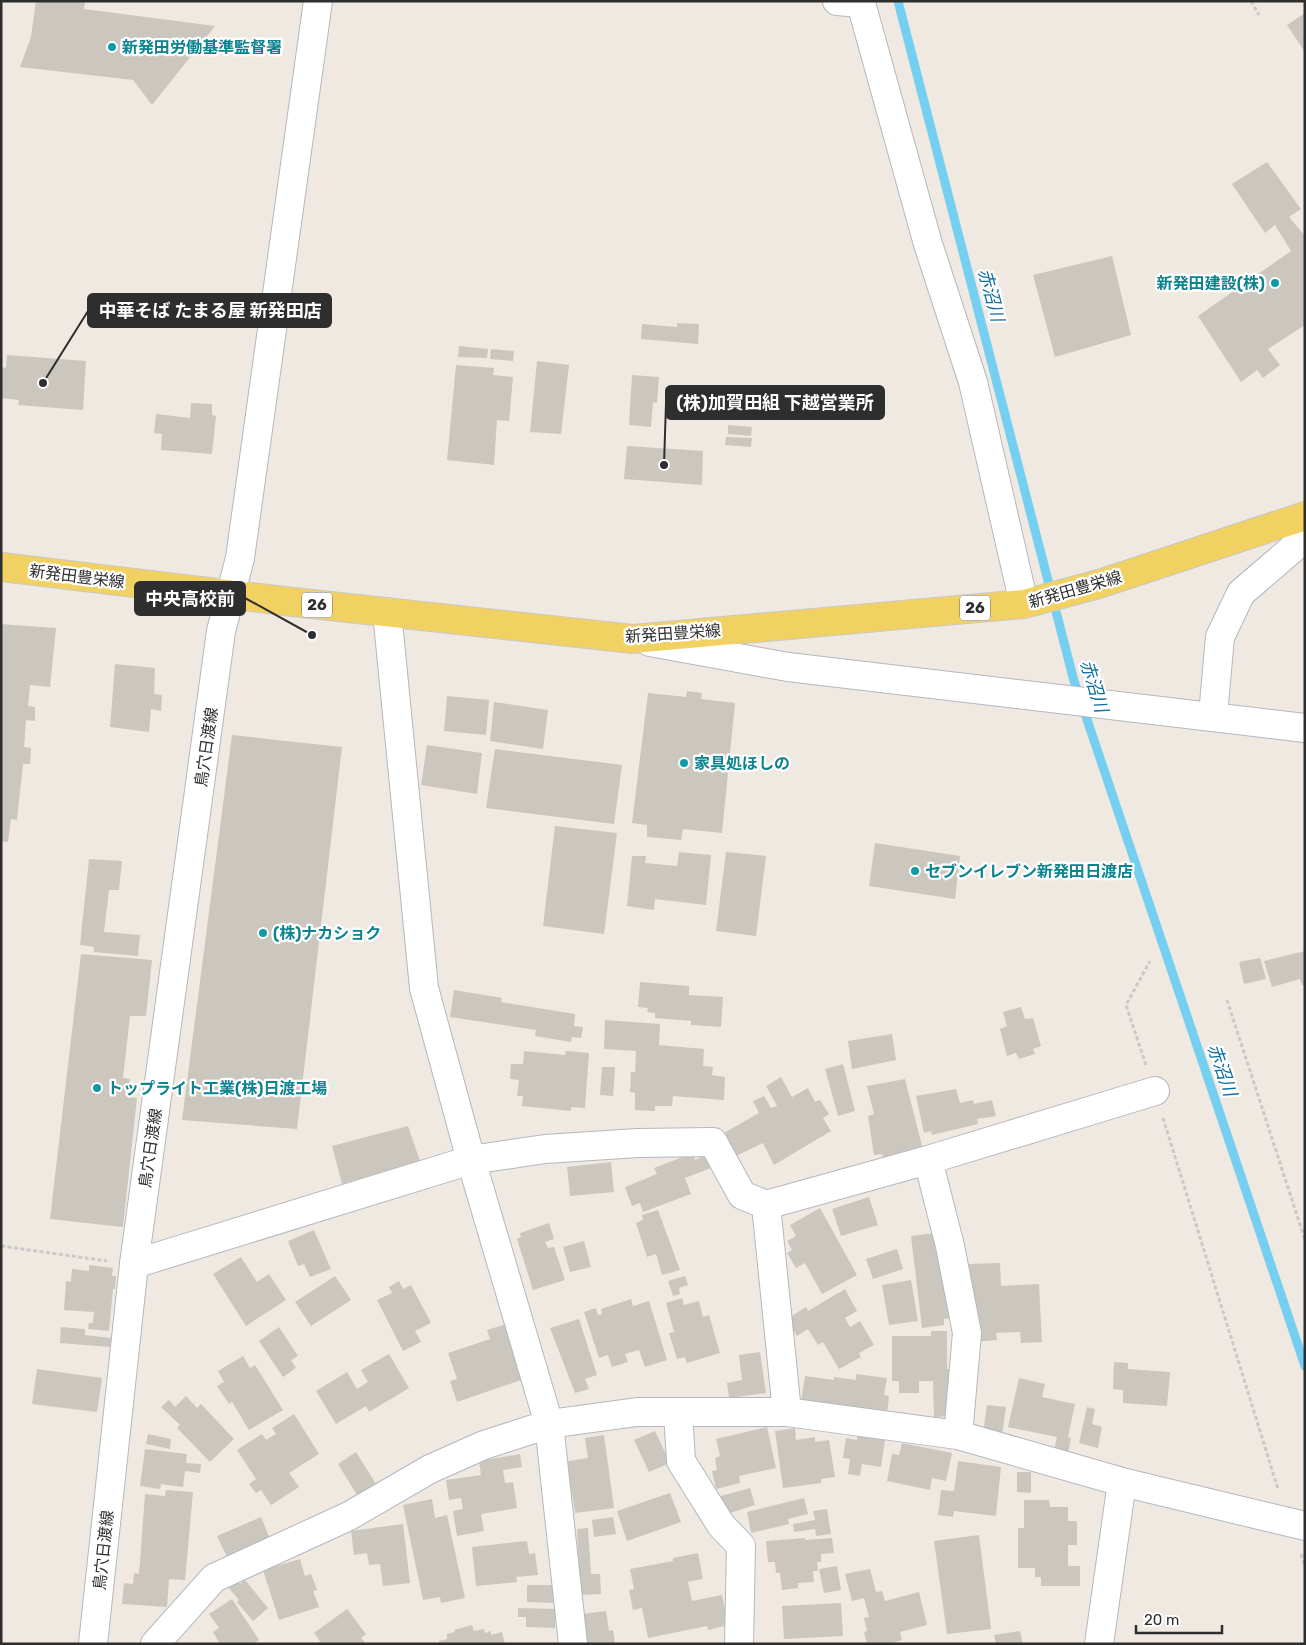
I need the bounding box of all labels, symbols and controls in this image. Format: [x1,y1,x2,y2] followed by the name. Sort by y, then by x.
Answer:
[122,38,282,57] place label: 新発田労働基準監督署
[106,41,118,53] marker: 新発田労働基準監督署
[973,266,1009,326] water label: 赤沼川
[1157,274,1265,293] place label: 新発田建設(株)
[1269,277,1281,289] marker: 新発田建設(株)
[88,294,331,327] callout: 中華そば たまる屋 新発田店
[98,300,322,322] text: 中華そば たまる屋 新発田店
[666,386,884,419] callout: (株)加賀田組 下越営業所
[676,392,874,414] text: (株)加賀田組 下越営業所
[28,561,126,592] street label: 新発田豊栄線
[1026,567,1124,612] street label: 新発田豊栄線
[135,582,245,615] callout: 中央高校前
[145,588,235,610] text: 中央高校前
[302,592,332,618] road number: 26
[960,596,990,620] road number: 26
[624,621,722,646] street label: 新発田豊栄線
[1076,657,1113,717] water label: 赤沼川
[192,706,221,788] street label: 鳥穴日渡線
[694,754,790,773] place label: 家具処ほしの
[678,757,690,769] marker: 家具処ほしの
[925,862,1133,881] place label: セブンイレブン新発田日渡店
[909,865,921,877] marker: セブンイレブン新発田日渡店
[273,924,381,943] place label: (株)ナカショク
[257,927,269,939] marker: (株)ナカショク
[1203,1041,1242,1101] water label: 赤沼川
[107,1079,327,1098] place label: トップライト工業(株)日渡工場
[91,1082,103,1094] marker: トップライト工業(株)日渡工場
[136,1107,165,1189] street label: 鳥穴日渡線
[90,1509,117,1591] street label: 鳥穴日渡線
[1136,1602,1222,1634] scale bar
[1144,1611,1179,1629] text: 20 m

